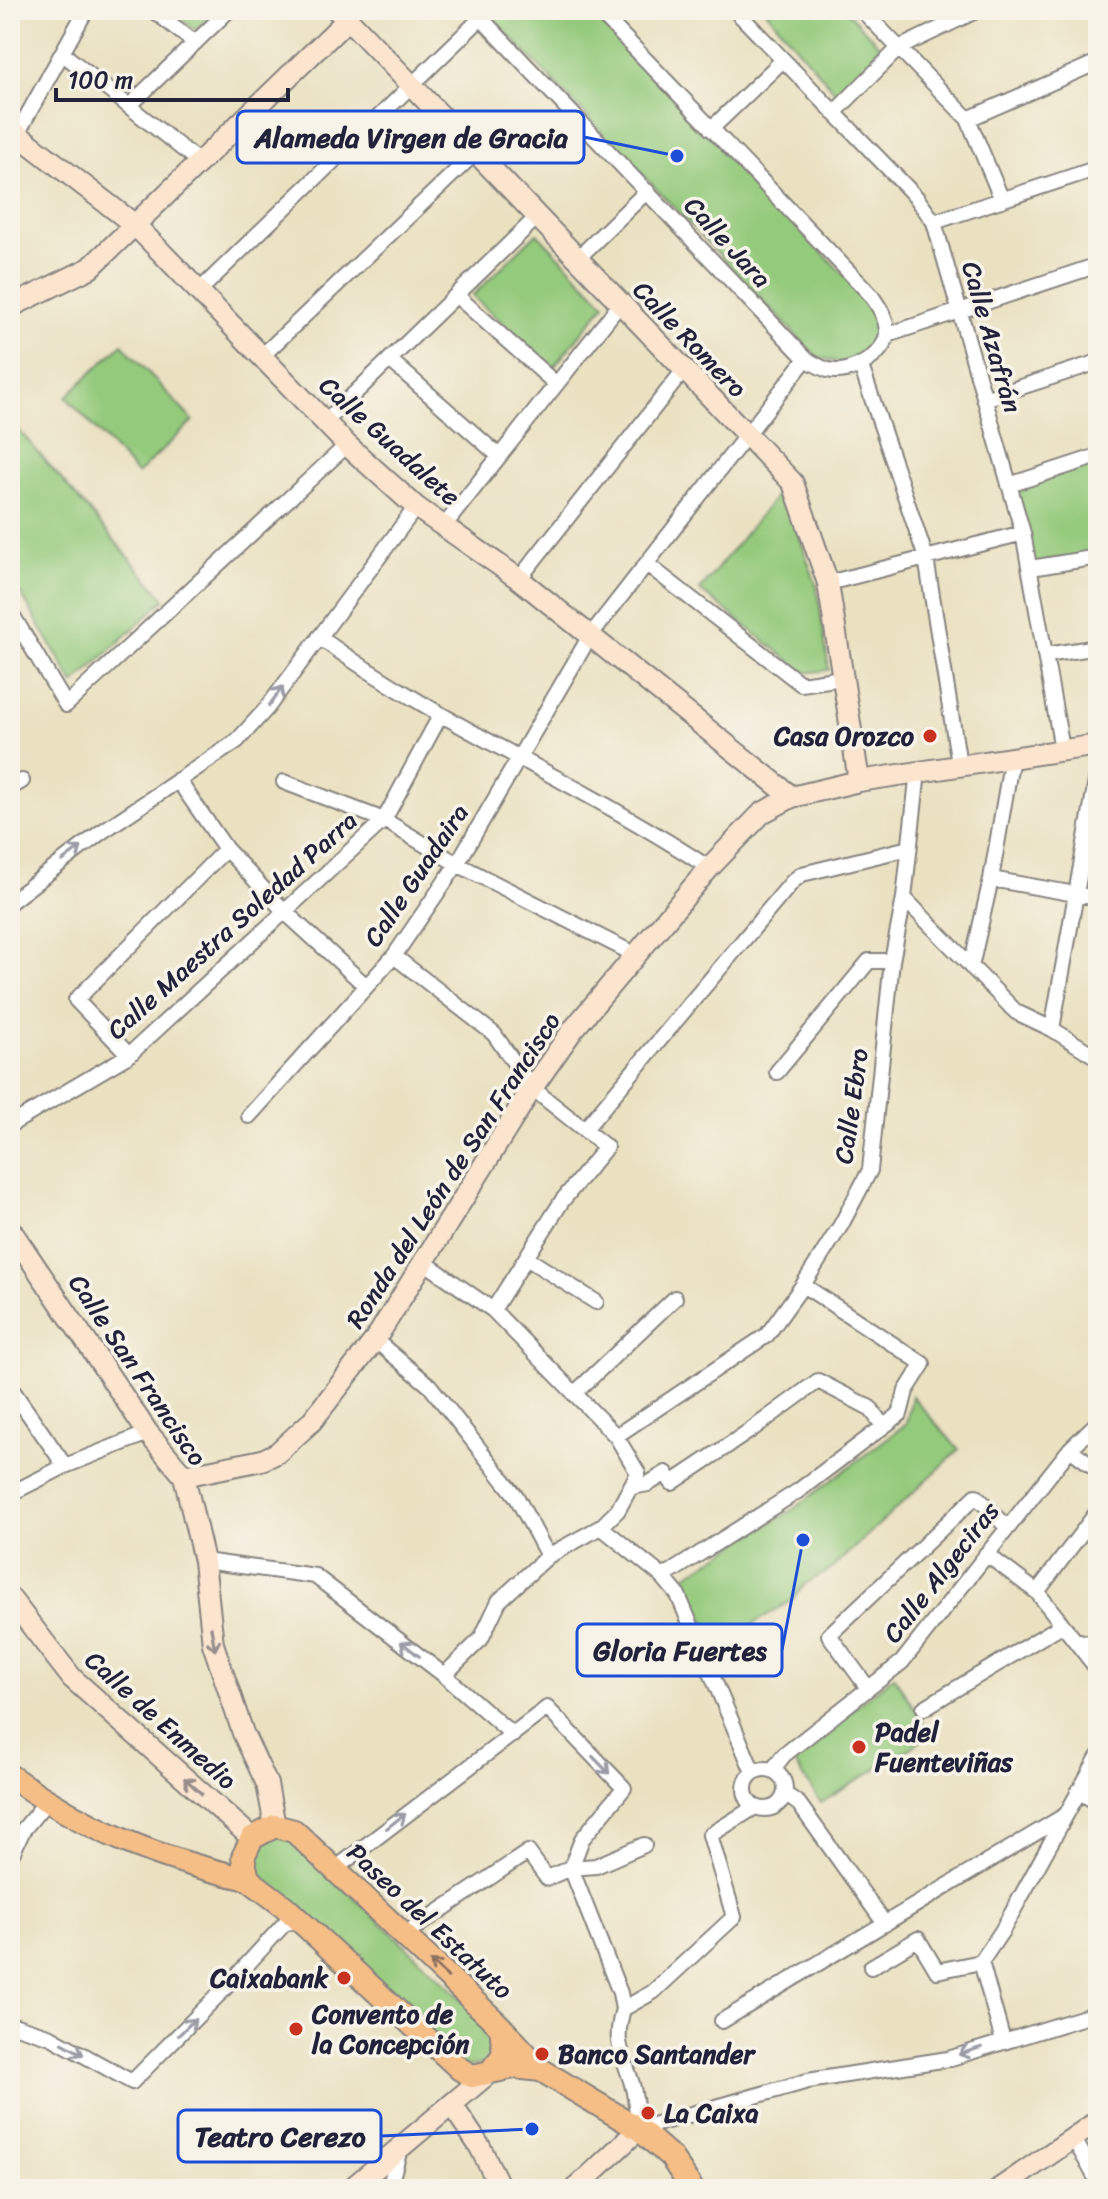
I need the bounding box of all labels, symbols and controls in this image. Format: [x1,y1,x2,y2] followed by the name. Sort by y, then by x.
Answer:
[56,52,288,102] scale bar
[68,59,133,101] text: 100 m
[237,111,584,163] callout: Alameda Virgen de Gracia
[253,113,569,162] text: Alameda Virgen de Gracia
[673,185,783,299] street label: Calle Jara
[948,256,1036,418] street label: Calle Azafrán
[621,269,759,409] street label: Calle Romero
[308,364,472,518] street label: Calle Guadalete
[268,685,284,707] one-way arrow
[773,713,915,759] place label: Casa Orozco
[921,727,939,745] marker: Casa Orozco
[351,794,481,956] street label: Calle Guadaira
[96,799,368,1051] street label: Calle Maestra Soledad Parra
[61,846,82,863] one-way arrow
[333,1002,573,1338] street label: Ronda del León de San Francisco
[820,1045,882,1167] street label: Calle Ebro
[56,1264,220,1476] street label: Calle San Francisco
[870,1490,1012,1653] street label: Calle Algeciras
[577,1624,782,1676] callout: Gloria Fuertes
[206,1625,221,1651] one-way arrow
[593,1626,767,1675] text: Gloria Fuertes
[74,1638,248,1802] street label: Calle de Enmedio
[400,1641,422,1658] one-way arrow
[874,1709,1014,1785] place label: Padel Fuenteviñas
[850,1738,868,1756] marker: Padel Fuenteviñas
[591,1754,610,1774] one-way arrow
[184,1777,204,1795] one-way arrow
[385,1813,406,1830] one-way arrow
[336,1831,524,2011] street label: Paseo del Estatuto
[209,1955,329,2001] place label: Caixabank
[430,1960,450,1978] one-way arrow
[335,1969,353,1987] marker: Caixabank
[311,1991,470,2067] place label: Convento de la Concepción
[177,2018,196,2037] one-way arrow
[287,2020,305,2038] marker: Convento de la Concepción
[558,2031,756,2077] place label: Banco Santander
[60,2042,84,2058] one-way arrow
[533,2045,551,2063] marker: Banco Santander
[958,2045,983,2060] one-way arrow
[664,2090,759,2136] place label: La Caixa
[639,2104,657,2122] marker: La Caixa
[178,2110,381,2162] callout: Teatro Cerezo
[194,2112,366,2161] text: Teatro Cerezo

